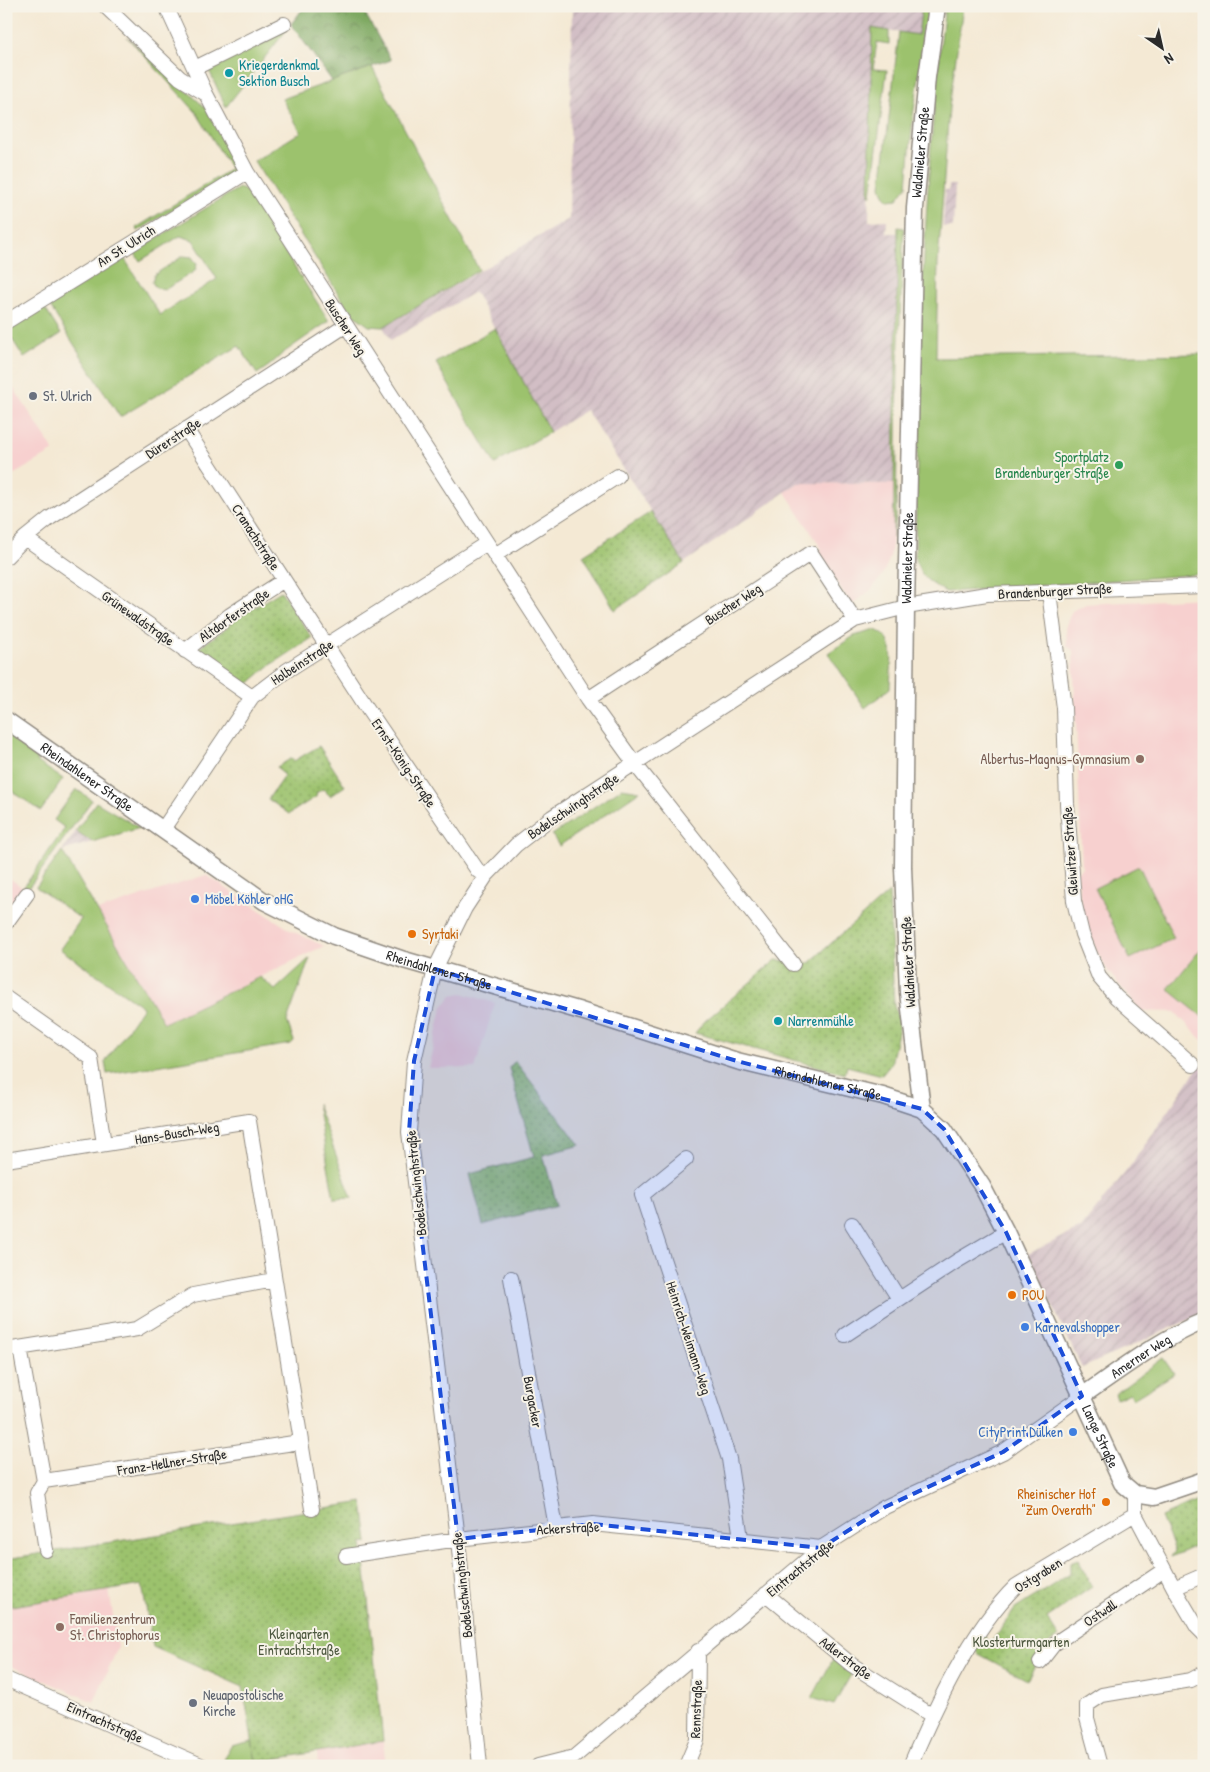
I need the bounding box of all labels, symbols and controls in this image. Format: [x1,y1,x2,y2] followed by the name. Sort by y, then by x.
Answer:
[1138,22,1188,72] north arrow
[1161,49,1178,69] text: N
[239,55,320,90] place label: Kriegerdenkmal Sektion Busch
[223,67,235,79] marker: Kriegerdenkmal Sektion Busch
[906,105,934,199] street label: Waldnieler Straße
[93,220,158,271] street label: An St. Ulrich
[320,295,372,359] street label: Buscher Weg
[43,386,92,405] place label: St. Ulrich
[27,390,39,402] marker: St. Ulrich
[141,412,205,463] street label: Dürerstraße
[995,447,1109,483] place label: Sportplatz Brandenburger Straße
[1113,459,1125,471] marker: Sportplatz Brandenburger Straße
[227,500,285,575] street label: Cranachstraße
[896,512,918,604] street label: Waldnieler Straße
[701,578,765,630] street label: Buscher Weg
[998,578,1113,604] street label: Brandenburger Straße
[195,583,274,647] street label: Altdorferstraße
[98,585,179,651] street label: Grünewaldstraße
[267,634,337,690] street label: Holbeinstraße
[367,715,441,812] street label: Ernst-König-Straße
[37,737,138,816] street label: Rheindahlener Straße
[981,749,1130,769] place label: Albertus-Magnus-Gymnasium
[1134,753,1146,765] marker: Albertus-Magnus-Gymnasium
[523,768,623,844] street label: Bodelschwinghstraße
[1057,806,1083,896] street label: Gleiwitzer Straße
[205,889,293,908] place label: Möbel Köhler oHG
[189,893,201,905] marker: Möbel Köhler oHG
[896,915,920,1008] street label: Waldnieler Straße
[422,924,459,944] place label: Syrtaki
[406,928,418,940] marker: Syrtaki
[384,945,495,994] street label: Rheindahlener Straße
[788,1011,854,1030] place label: Narrenmühle
[772,1015,784,1027] marker: Narrenmühle
[773,1060,884,1104] street label: Rheindahlener Straße
[134,1116,220,1150] street label: Hans-Busch-Weg
[400,1129,432,1237] street label: Bodelschwinghstraße
[661,1279,717,1397] street label: Heinrich-Weimann-Weg
[1022,1285,1045,1304] place label: POU
[1006,1289,1018,1301] marker: POU
[1035,1317,1120,1337] place label: Karnevalshopper
[1019,1321,1031,1333] marker: Karnevalshopper
[1106,1329,1175,1382] street label: Amerner Weg
[519,1375,547,1430] street label: Burgacker
[1078,1402,1124,1471] street label: Lange Straße
[978,1422,1063,1442] place label: CityPrint Dülken
[1067,1426,1079,1438] marker: CityPrint Dülken
[115,1443,228,1481] street label: Franz-Hellner-Straße
[1017,1484,1096,1519] place label: Rheinischer Hof "Zum Overath"
[1100,1496,1112,1508] marker: Rheinischer Hof "Zum Overath"
[536,1516,600,1540] street label: Ackerstraße
[446,1531,478,1639] street label: Bodelschwinghstraße
[762,1534,838,1601] street label: Eintrachtstraße
[1010,1553,1066,1597] street label: Ostgraben
[1079,1594,1121,1631] street label: Ostwall
[69,1609,159,1645] place label: Familienzentrum St. Christophorus
[54,1621,66,1633] marker: Familienzentrum St. Christophorus
[258,1624,340,1660] park label: Kleingarten Eintrachtstraße
[816,1632,877,1685] street label: Adlerstraße
[972,1632,1070,1652] park label: Klosterturmgarten
[685,1679,707,1739] street label: Rennstraße
[203,1685,284,1720] place label: Neuapostolische Kirche
[64,1696,147,1748] street label: Eintrachtstraße
[187,1697,199,1709] marker: Neuapostolische Kirche

